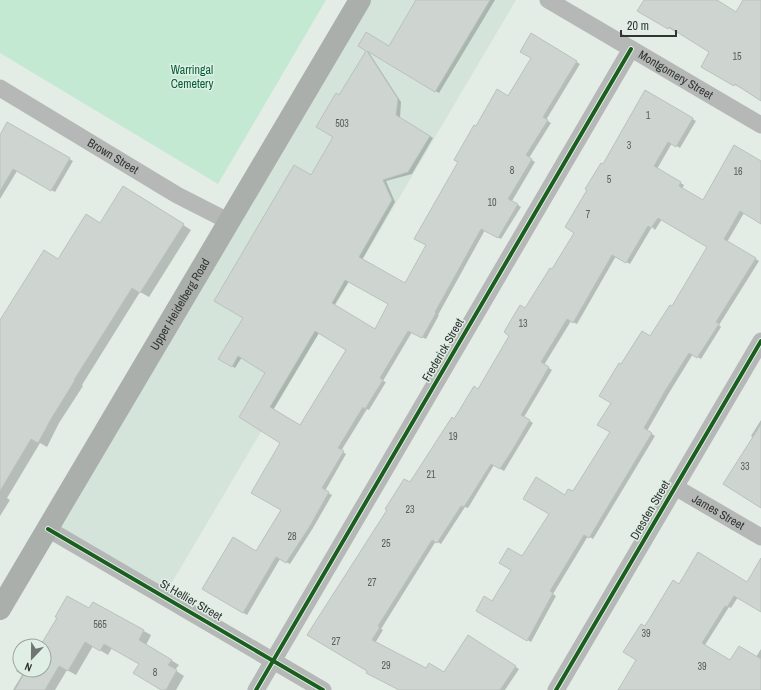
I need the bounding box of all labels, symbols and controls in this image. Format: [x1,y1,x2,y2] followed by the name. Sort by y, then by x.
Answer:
[621,12,676,38] scale bar
[627,18,649,34] text: 20 m
[635,47,716,103] street label: Montgomery Street
[732,50,742,63] house number: 15
[171,62,213,92] park label: Warringal Cemetery
[646,109,651,122] house number: 1
[335,117,349,130] house number: 503
[84,135,142,178] street label: Brown Street
[627,139,632,152] house number: 3
[510,164,515,177] house number: 8
[733,165,743,178] house number: 16
[607,173,612,186] house number: 5
[487,196,497,209] house number: 10
[586,208,591,221] house number: 7
[147,255,214,353] street label: Upper Heidelberg Road
[418,315,468,385] street label: Frederick Street
[518,317,528,330] house number: 13
[448,430,458,443] house number: 19
[740,460,750,473] house number: 33
[426,468,436,481] house number: 21
[627,477,674,543] street label: Dresden Street
[689,491,748,534] street label: James Street
[405,503,415,516] house number: 23
[287,530,297,543] house number: 28
[381,537,391,550] house number: 25
[157,576,225,624] street label: St Hellier Street
[367,576,377,589] house number: 27
[93,618,107,631] house number: 565
[641,627,651,640] house number: 39
[331,635,341,648] house number: 27
[12,638,52,678] north arrow
[381,659,391,672] house number: 29
[23,660,34,675] text: N
[697,660,707,673] house number: 39
[153,666,158,679] house number: 8

